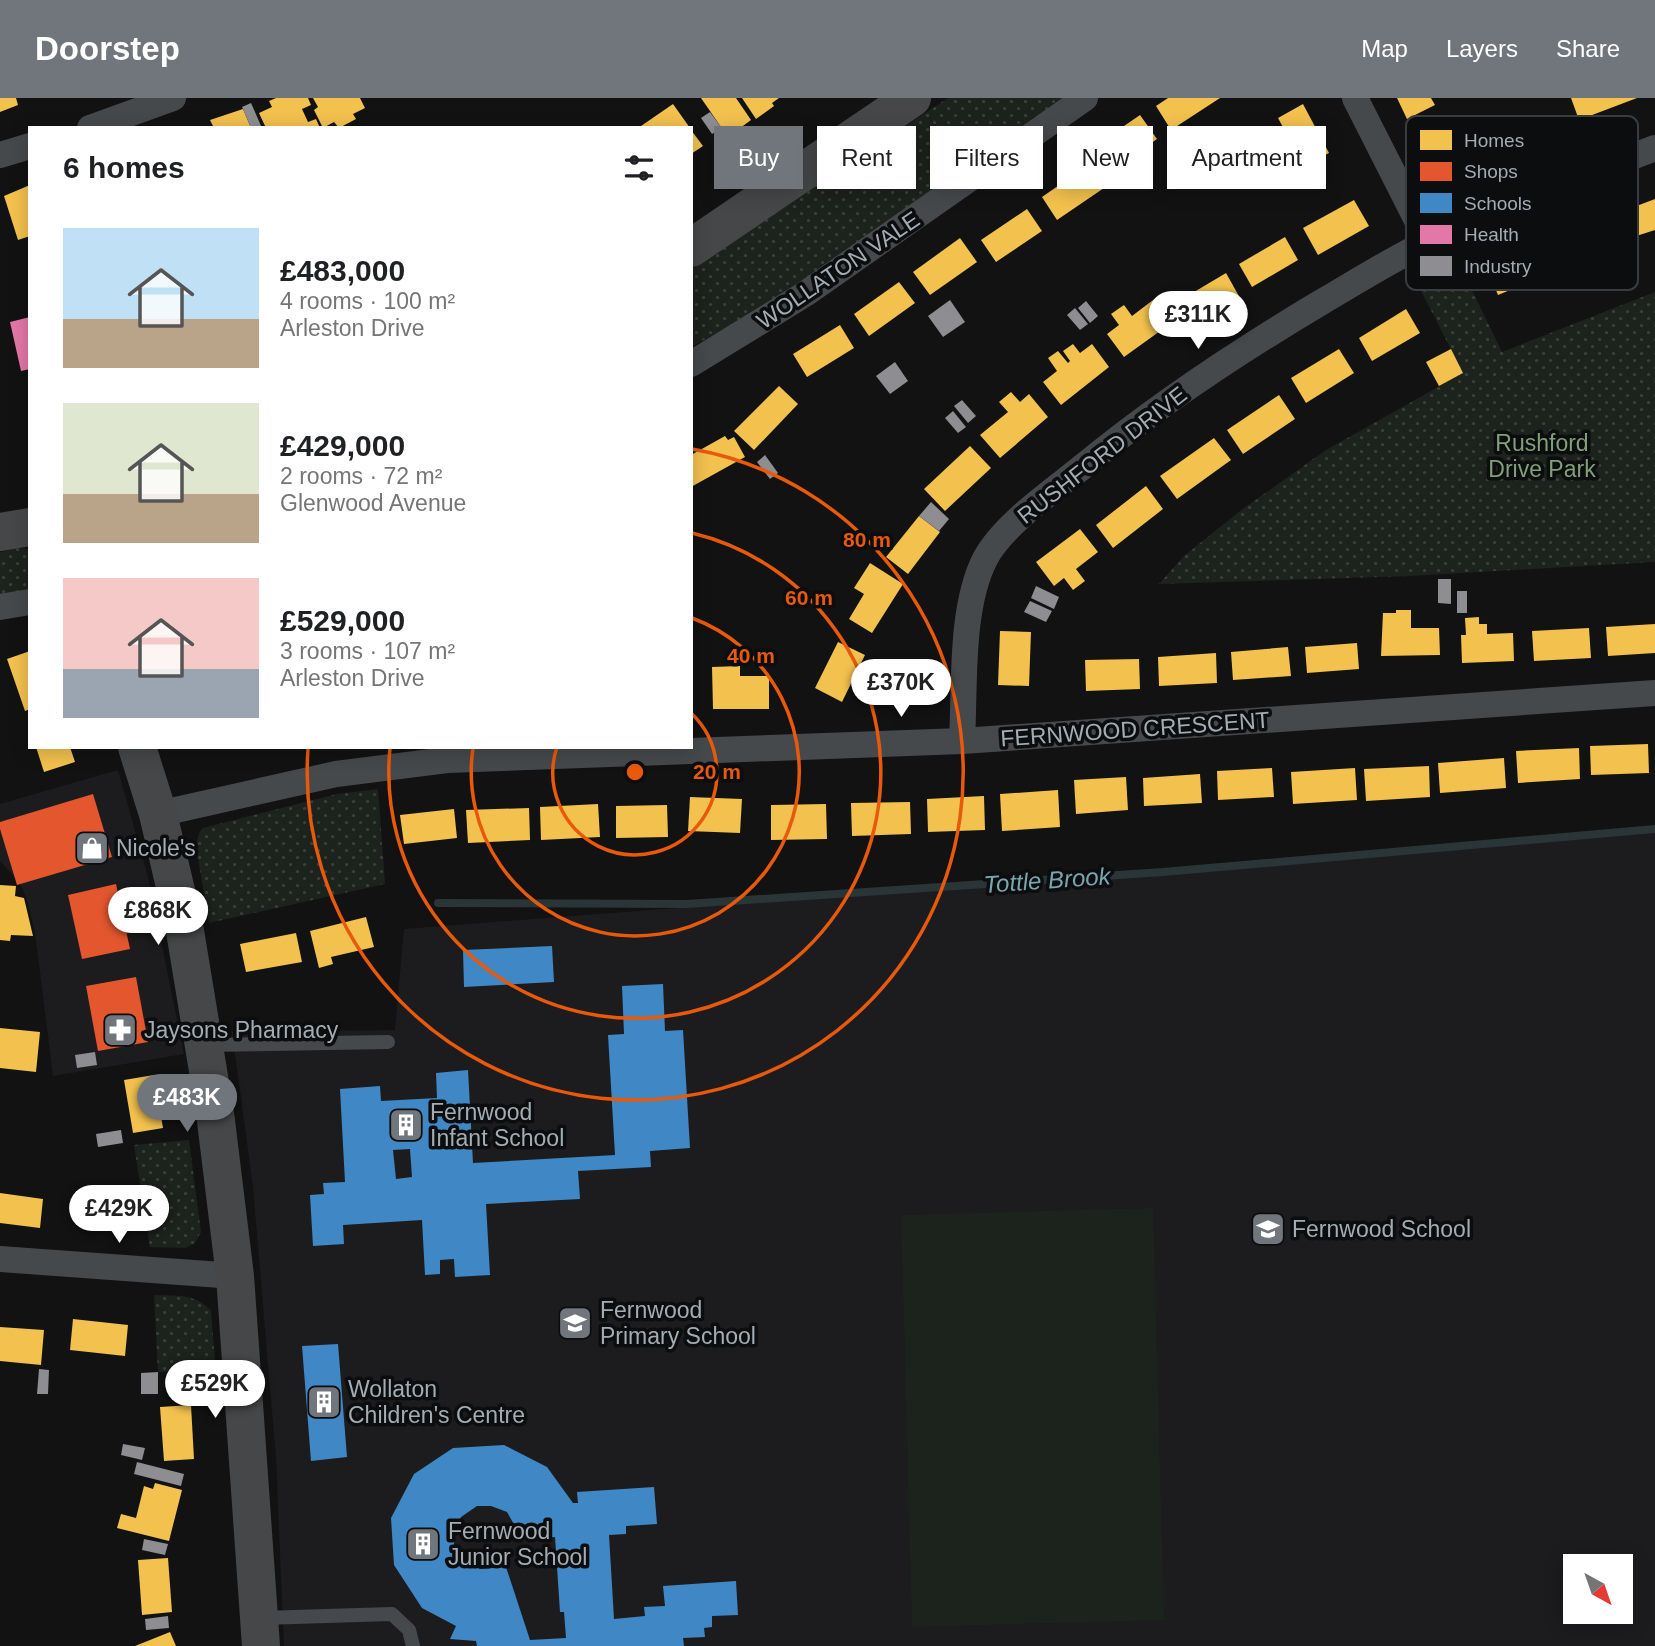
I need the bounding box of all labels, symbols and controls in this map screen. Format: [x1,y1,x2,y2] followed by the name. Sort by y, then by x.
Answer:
[35,30,180,67] text: Doorstep
[1361,35,1408,62] text: Map
[1446,35,1518,62] text: Layers
[1556,35,1620,62] text: Share
[1406,116,1638,290] legend
[714,126,803,189] chip: Buy
[817,126,916,189] chip: Rent
[930,126,1043,189] chip: Filters
[1057,126,1153,189] chip: New
[1167,126,1326,189] chip: Apartment
[1464,130,1524,151] text: Homes
[620,149,658,187] icon: filters
[63,151,185,184] text: 6 homes
[1464,161,1518,182] text: Shops
[1464,193,1532,214] text: Schools
[752,206,924,334] street label: WOLLATON VALE
[1464,224,1519,245] text: Health
[280,254,405,287] text: £483,000
[119,256,203,340] icon: home
[1464,256,1532,277] text: Industry
[280,288,455,314] text: 4 rooms · 100 m²
[1149,292,1247,351] pin: £311K
[1165,301,1231,327] text: £311K
[280,315,424,341] text: Arleston Drive
[1012,381,1192,529] street label: RUSHFORD DRIVE
[280,429,405,462] text: £429,000
[1488,430,1596,482] park label: Rushford Drive Park
[119,431,203,515] icon: home
[280,463,442,489] text: 2 rooms · 72 m²
[280,490,466,516] text: Glenwood Avenue
[843,528,891,551] text: 80 m
[785,586,833,609] text: 60 m
[280,604,405,637] text: £529,000
[119,606,203,690] icon: home
[280,638,455,664] text: 3 rooms · 107 m²
[727,644,775,667] text: 40 m
[852,660,950,719] pin: £370K
[280,665,424,691] text: Arleston Drive
[867,669,935,695] text: £370K
[1000,707,1270,751] street label: FERNWOOD CRESCENT
[623,760,647,784] centre of rings
[693,760,741,783] text: 20 m
[73,829,111,867] shop icon: Nicole's
[116,835,196,861] place label: Nicole's
[983,862,1113,898] water label: Tottle Brook
[109,888,207,947] pin: £868K
[124,897,192,923] text: £868K
[101,1011,139,1049] pharmacy icon: Jaysons Pharmacy
[144,1017,339,1043] place label: Jaysons Pharmacy
[138,1074,236,1134] pin: £483K
[153,1084,221,1110] text: £483K
[430,1099,564,1151] place label: Fernwood Infant School
[387,1106,425,1144] building icon: Fernwood Infant School
[70,1186,168,1245] pin: £429K
[85,1195,153,1221] text: £429K
[1249,1210,1287,1248] school or university icon: Fernwood School
[1292,1216,1471,1242] place label: Fernwood School
[600,1297,756,1349] place label: Fernwood Primary School
[556,1304,594,1342] school or university icon: Fernwood Primary School
[166,1360,264,1420] pin: £529K
[181,1370,249,1396] text: £529K
[348,1376,525,1428] place label: Wollaton Children's Centre
[305,1383,343,1421] building icon: Wollaton Children's Centre
[448,1518,587,1570] place label: Fernwood Junior School
[404,1525,442,1563] building icon: Fernwood Junior School
[1563,1554,1633,1624] north arrow
[1563,1554,1633,1624] map controls

